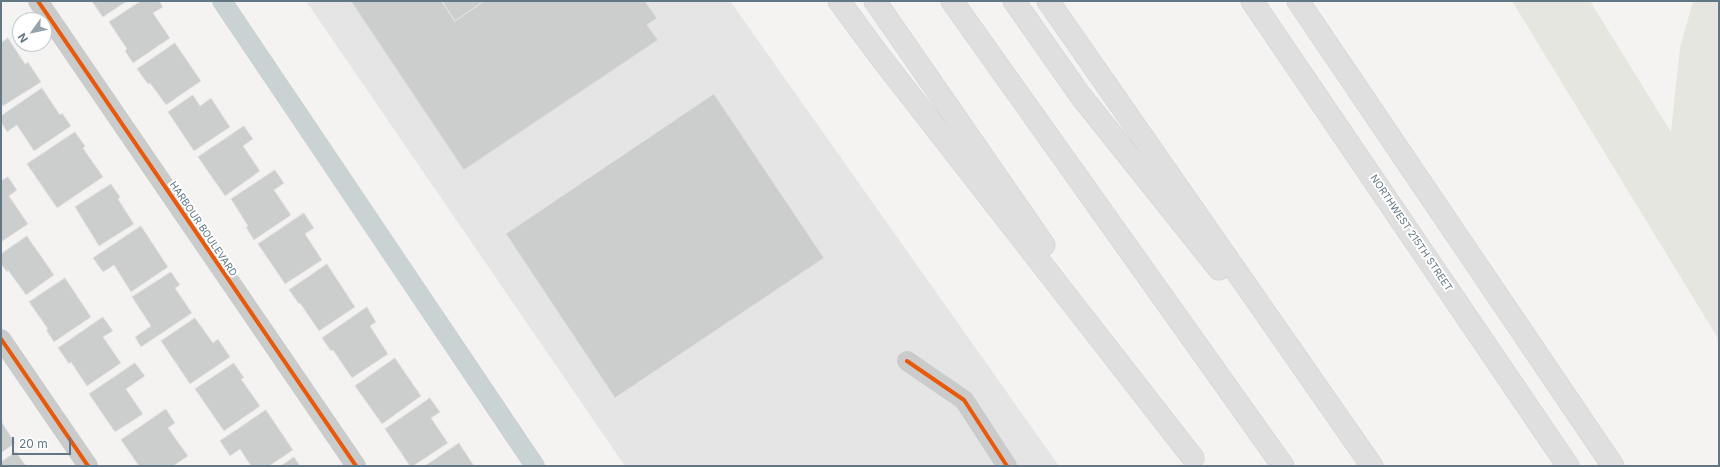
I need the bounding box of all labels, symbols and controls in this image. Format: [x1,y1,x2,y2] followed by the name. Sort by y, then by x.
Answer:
[12,12,52,52] north arrow
[15,31,31,45] text: N
[1368,173,1454,293] street label: NORTHWEST 215TH STREET
[167,179,239,279] street label: HARBOUR BOULEVARD
[14,429,73,455] scale bar
[19,436,48,451] text: 20 m

